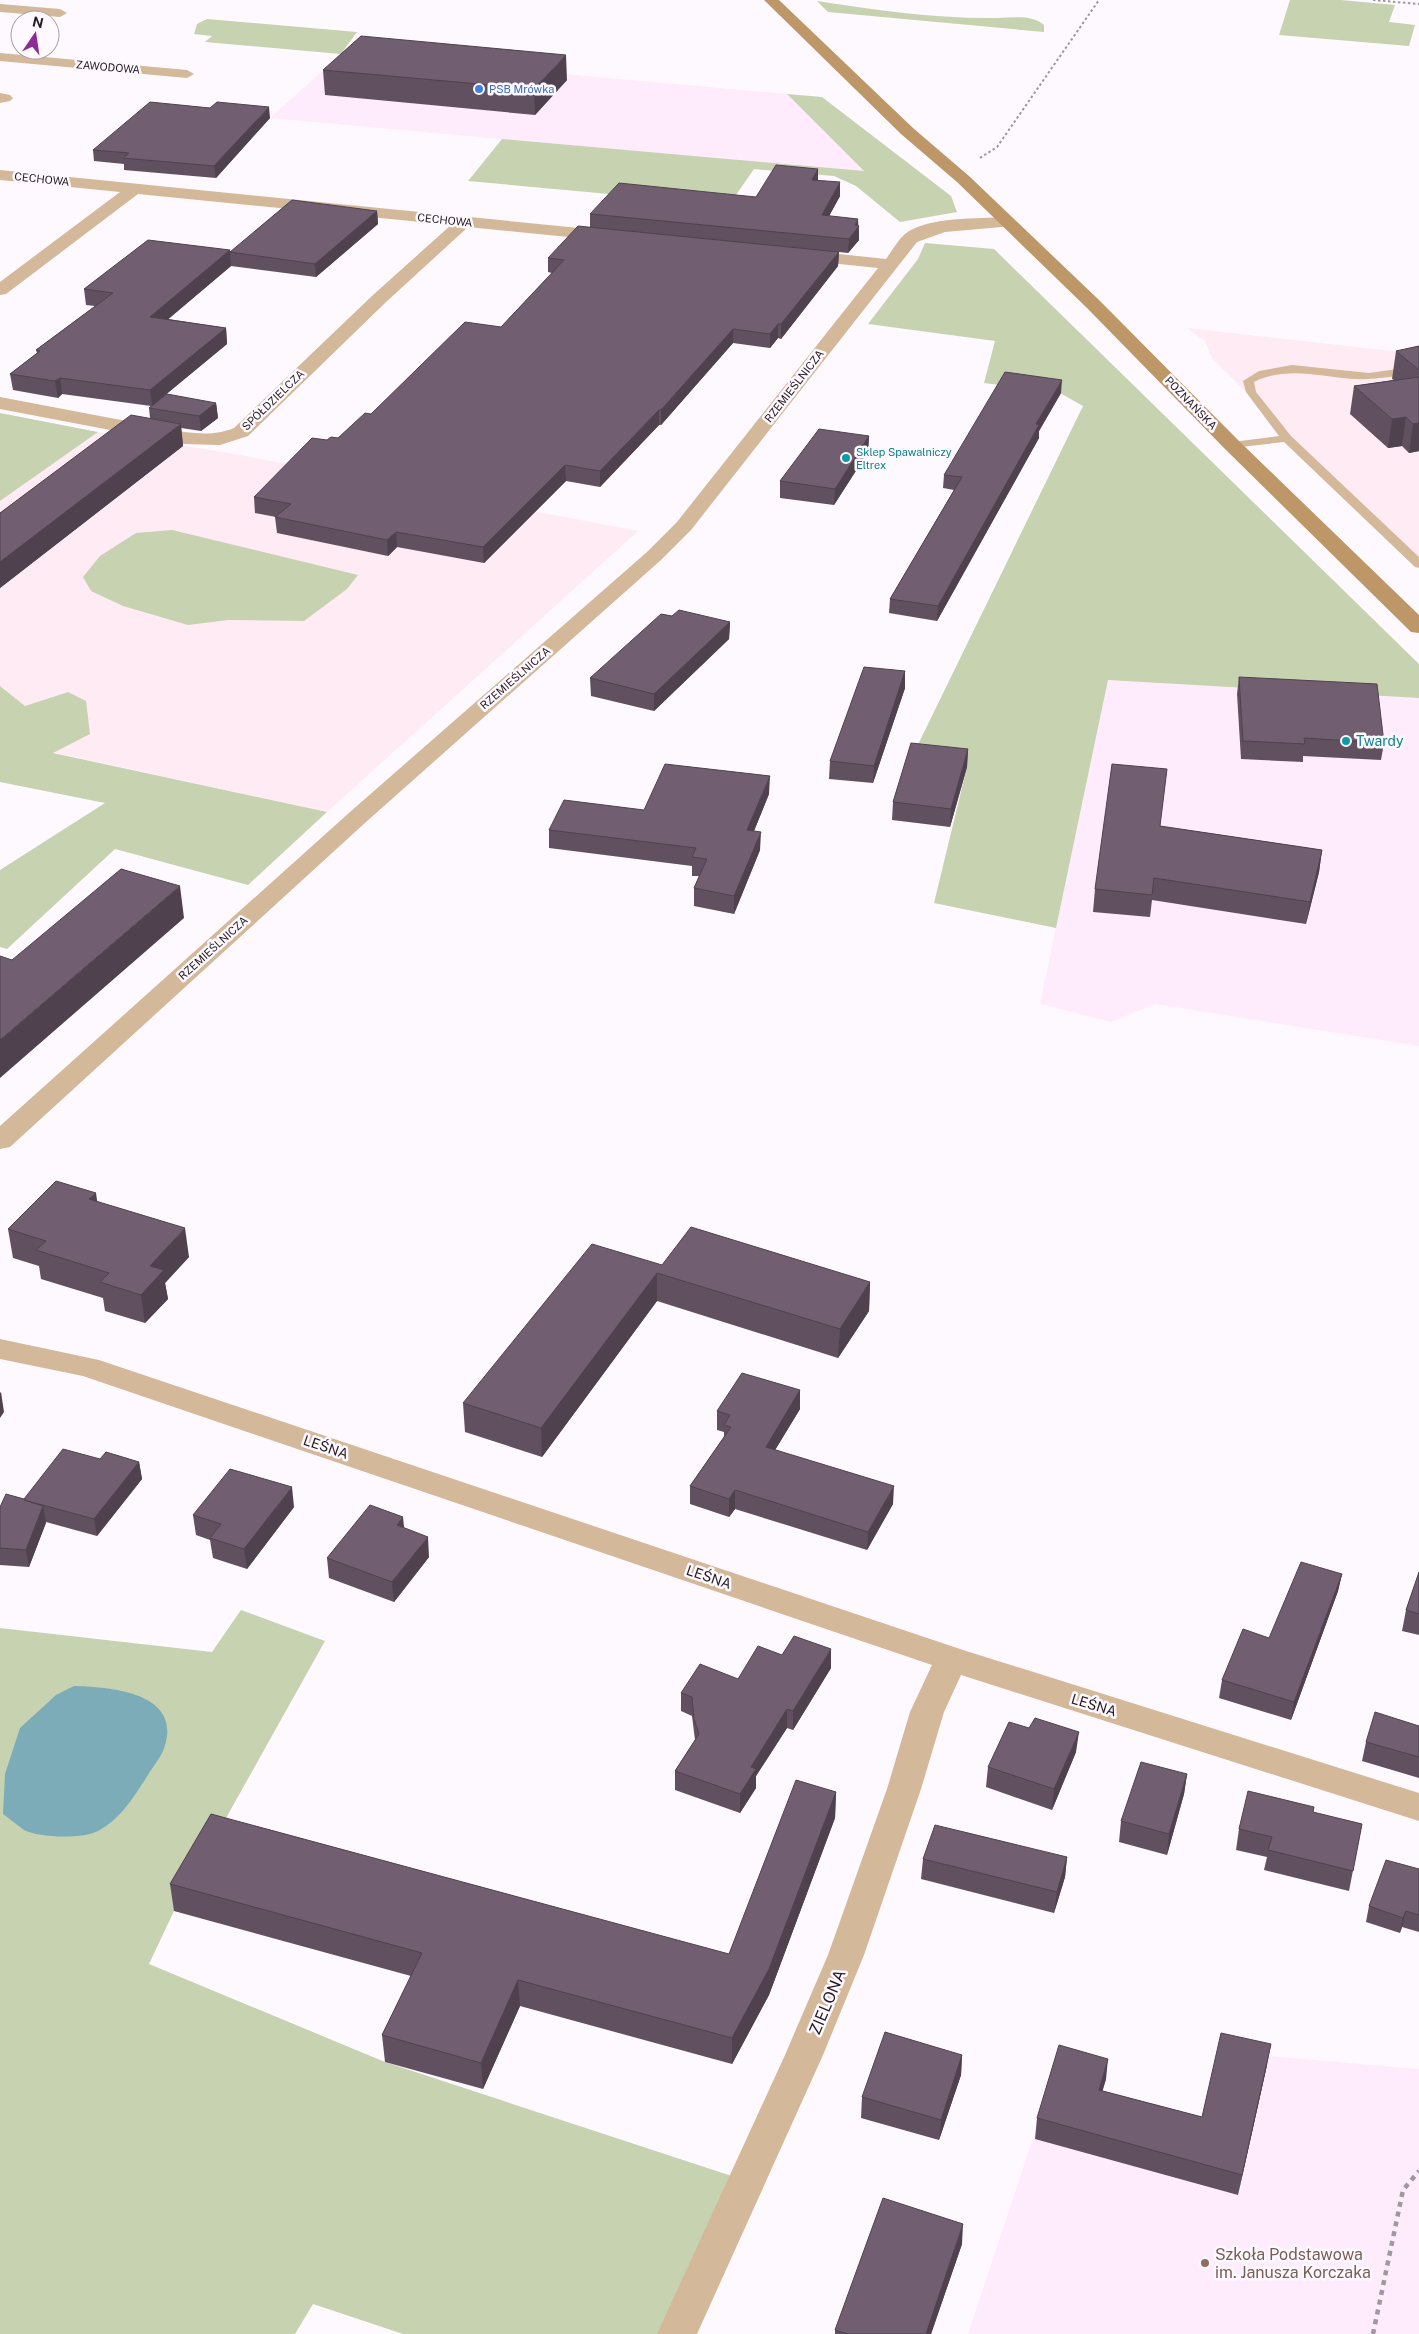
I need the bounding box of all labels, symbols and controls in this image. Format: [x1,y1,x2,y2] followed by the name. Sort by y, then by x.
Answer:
[10,10,60,60] north arrow
[31,13,45,31] text: N
[75,58,141,76] street label: ZAWODOWA
[473,83,485,95] marker: PSB Mrówka
[489,83,554,95] place label: PSB Mrówka
[14,170,70,188] street label: CECHOWA
[417,211,473,229] street label: CECHOWA
[761,347,826,425] street label: RZEMIEŚLNICZA
[239,367,307,433] street label: SPÓŁDZIELCZA
[1163,373,1220,432] street label: POZNAŃSKA
[856,446,952,471] place label: Sklep Spawalniczy Eltrex
[840,452,852,464] marker: Sklep Spawalniczy Eltrex
[477,644,552,712] street label: RZEMIEŚLNICZA
[1356,733,1404,749] place label: Twardy
[1340,735,1352,747] marker: Twardy
[175,913,250,982] street label: RZEMIEŚLNICZA
[301,1430,351,1462] street label: LEŚNA
[684,1560,734,1592] street label: LEŚNA
[1069,1689,1119,1719] street label: LEŚNA
[805,1967,850,2038] street label: ZIELONA
[1215,2245,1371,2282] place label: Szkoła Podstawowa im. Janusza Korczaka
[1199,2257,1211,2269] marker: Szkoła Podstawowa im. Janusza Korczaka

